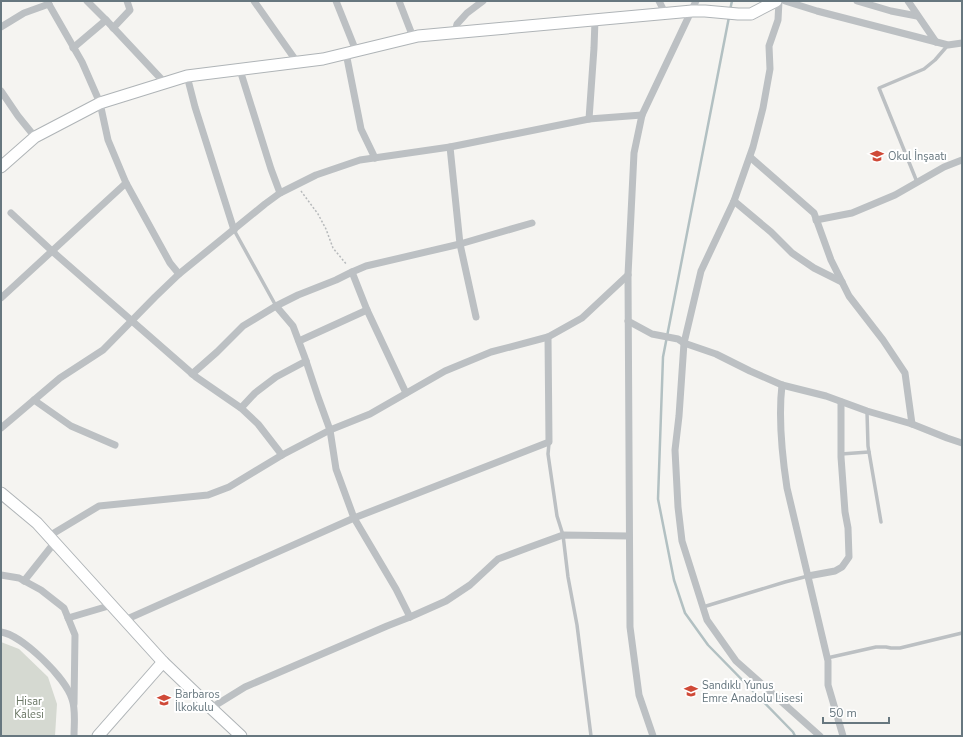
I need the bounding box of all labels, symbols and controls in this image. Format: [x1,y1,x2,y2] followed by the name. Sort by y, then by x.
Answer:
[869,148,885,164] school or university icon: Okul İnşaatı
[888,149,947,164] place label: Okul İnşaatı
[702,678,803,706] place label: Sandıklı Yunus Emre Anadolu Lisesi
[683,683,699,699] school or university icon: Sandıklı Yunus Emre Anadolu Lisesi
[175,687,220,715] place label: Barbaros İlkokulu
[156,692,172,708] school or university icon: Barbaros İlkokulu
[14,694,44,722] park label: Hisar Kalesi
[823,699,889,725] scale bar
[829,705,857,721] text: 50 m

